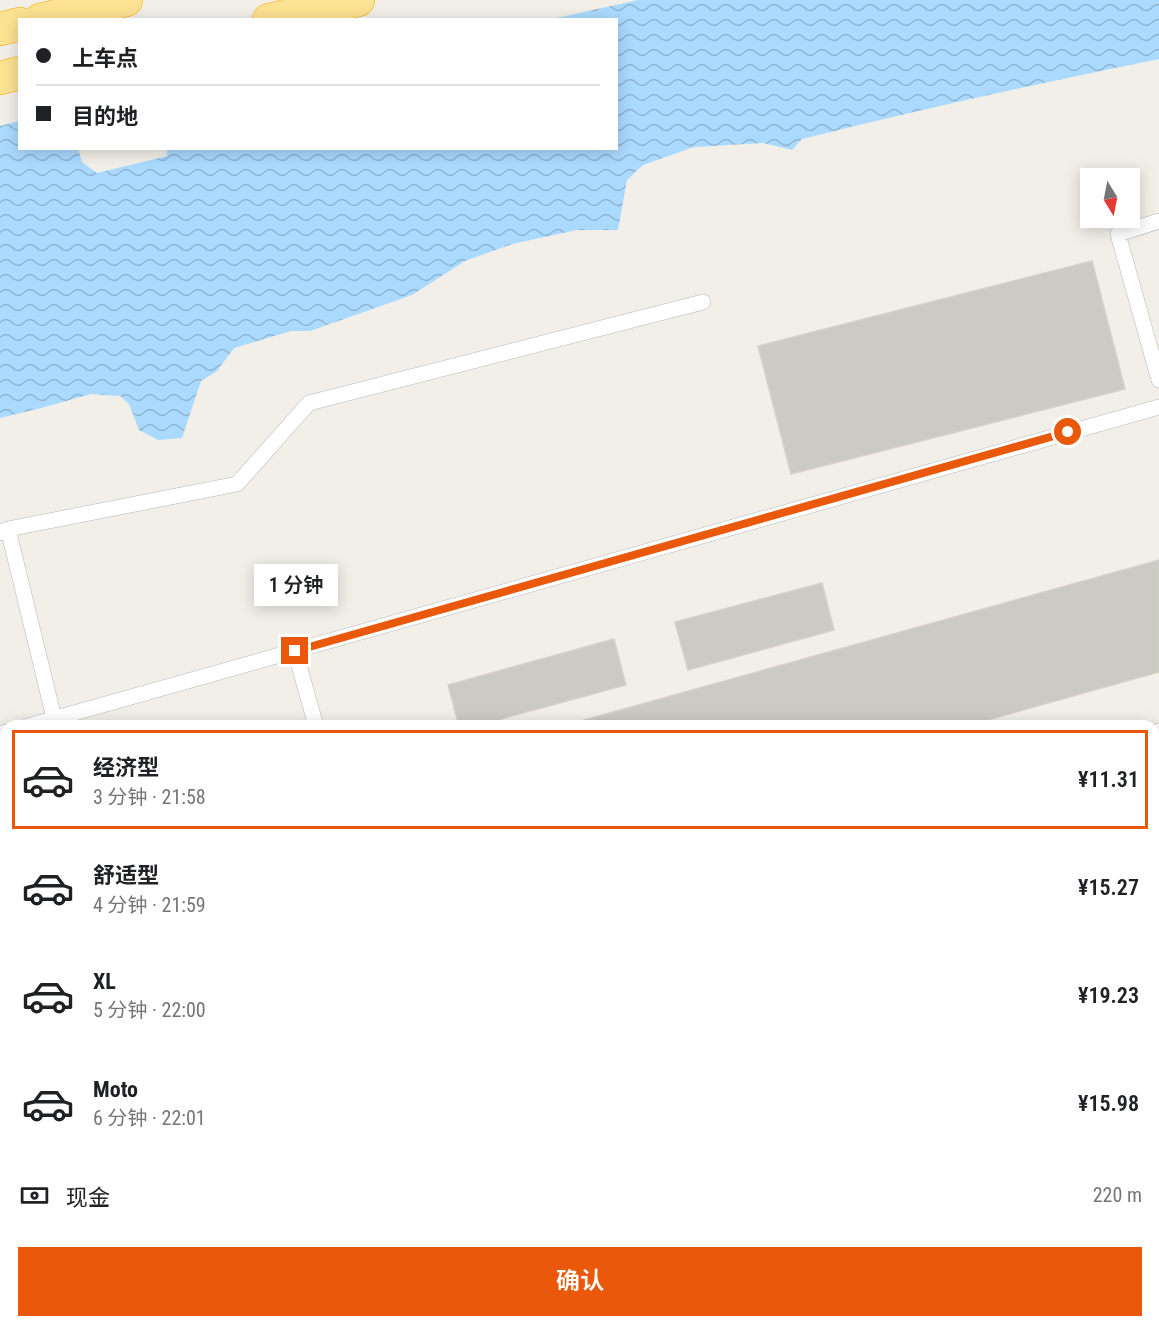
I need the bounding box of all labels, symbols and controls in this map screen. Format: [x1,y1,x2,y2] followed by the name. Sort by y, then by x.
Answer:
[72,46,138,71] text: 上车点
[72,104,138,129] text: 目的地
[1080,168,1140,228] north arrow
[1080,168,1140,228] map controls
[1054,418,1081,445] route start
[253,564,337,606] callout: 1 分钟
[269,573,323,597] text: 1 分钟
[281,637,308,664] route end
[21,753,75,807] icon: car
[93,755,159,780] text: 经济型
[1078,767,1139,792] text: ¥11.31
[93,785,206,809] text: 3 分钟 · 21:58
[21,861,75,915] icon: car
[93,863,159,888] text: 舒适型
[1078,875,1139,900] text: ¥15.27
[93,893,206,917] text: 4 分钟 · 21:59
[21,969,75,1023] icon: car
[93,969,116,994] text: XL
[1078,983,1139,1008] text: ¥19.23
[93,998,206,1022] text: 5 分钟 · 22:00
[21,1077,75,1131] icon: car
[93,1077,138,1102] text: Moto
[1078,1091,1139,1116] text: ¥15.98
[93,1106,206,1130] text: 6 分钟 · 22:01
[18,1179,51,1212] icon: cash
[1093,1183,1142,1207] text: 220 m
[66,1185,110,1210] text: 现金
[18,1247,1142,1316] button: 确认

